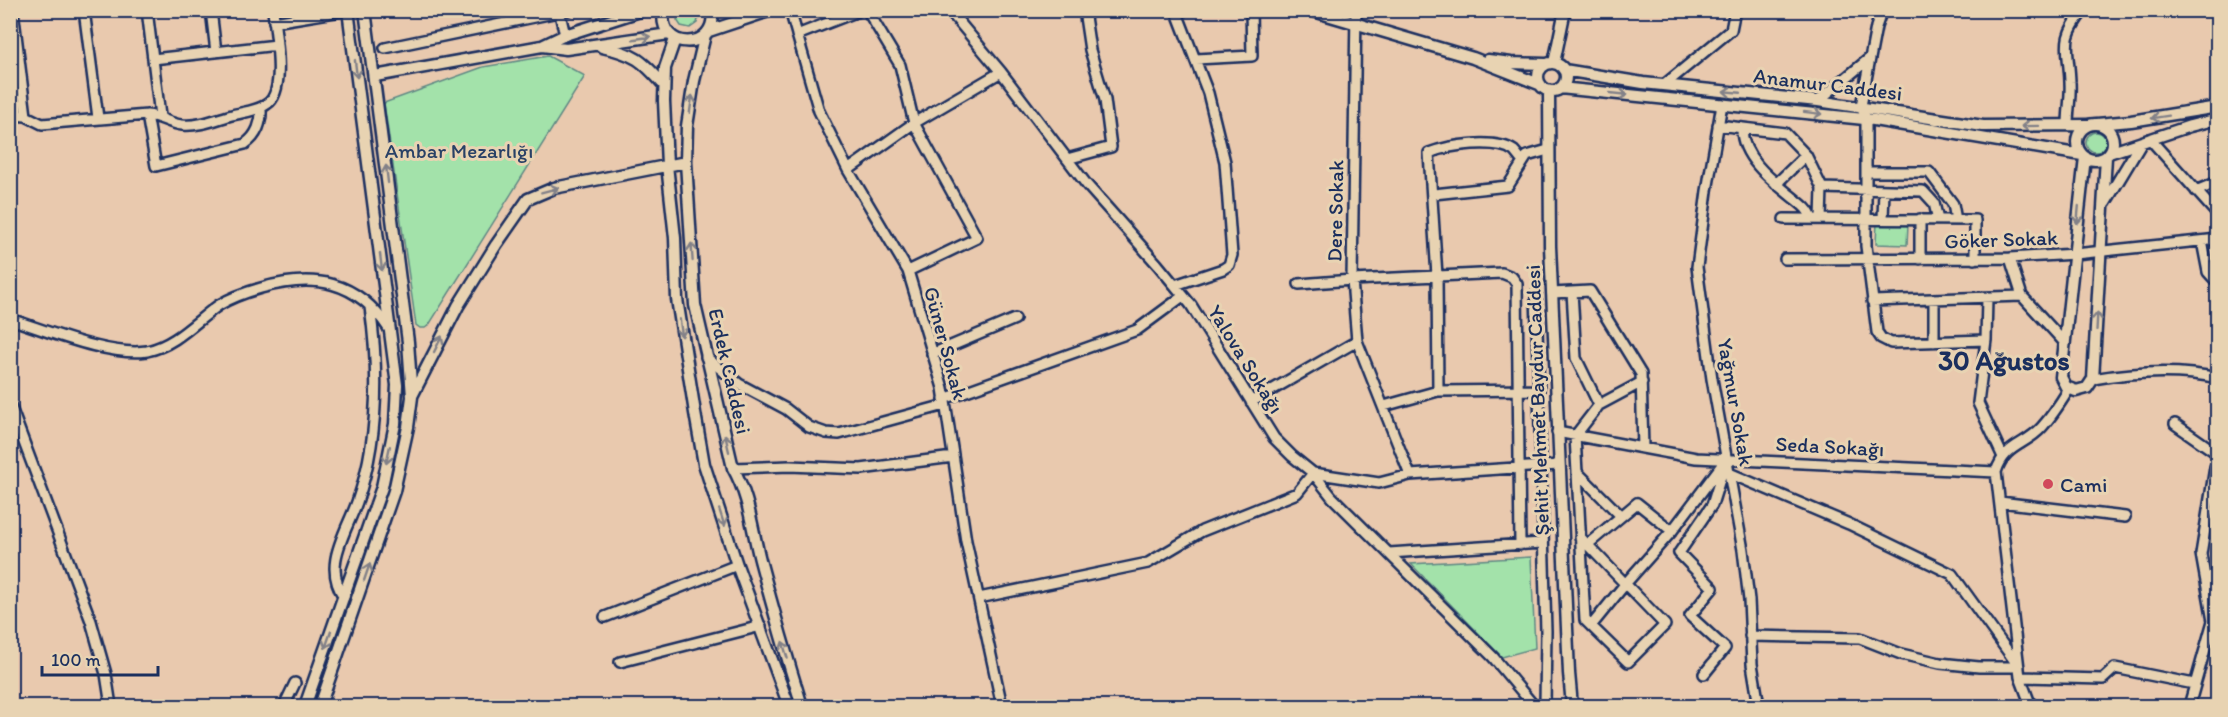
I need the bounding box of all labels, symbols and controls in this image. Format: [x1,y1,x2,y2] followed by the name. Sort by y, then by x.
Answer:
[631,33,651,44] one-way arrow
[351,58,362,78] one-way arrow
[1752,62,1904,106] street label: Anamur Caddesi
[1723,86,1743,97] one-way arrow
[1608,89,1628,100] one-way arrow
[685,95,696,115] one-way arrow
[1802,108,1822,119] one-way arrow
[2151,112,2170,123] one-way arrow
[2020,120,2040,131] one-way arrow
[385,138,533,163] park label: Ambar Mezarlığı
[1322,160,1348,262] street label: Dere Sokak
[381,165,392,185] one-way arrow
[540,184,559,195] one-way arrow
[2072,205,2083,225] one-way arrow
[1944,225,2058,253] street label: Göker Sokak
[686,242,697,262] one-way arrow
[376,251,387,271] one-way arrow
[1520,264,1554,536] street label: Şehit Mehmet Baydur Caddesi
[919,284,973,402] street label: Güner Sokak
[1203,300,1289,418] street label: Yalova Sokağı
[703,306,757,436] street label: Erdek Caddesi
[2091,311,2102,331] one-way arrow
[676,318,687,338] one-way arrow
[432,336,444,354] one-way arrow
[1712,336,1760,468] street label: Yağmur Sokak
[1938,344,2070,377] district label: 30 Ağustos
[1775,431,1885,461] street label: Seda Sokağı
[721,434,732,453] one-way arrow
[382,445,393,464] one-way arrow
[2060,472,2107,497] place label: Cami
[2041,477,2055,491] marker: Cami
[717,508,728,527] one-way arrow
[362,563,373,582] one-way arrow
[322,631,333,649] one-way arrow
[42,639,158,677] scale bar
[779,641,790,660] one-way arrow
[51,649,101,671] text: 100 m

